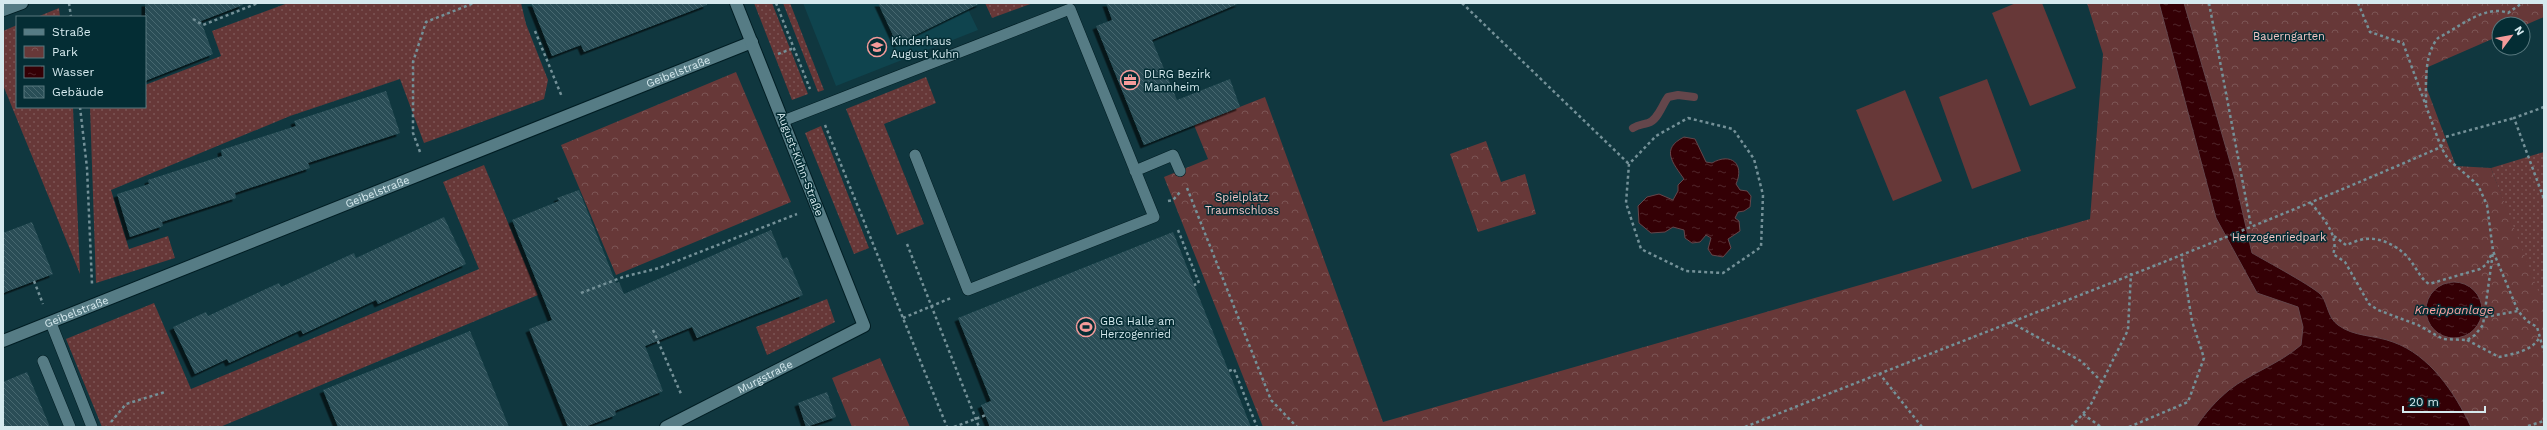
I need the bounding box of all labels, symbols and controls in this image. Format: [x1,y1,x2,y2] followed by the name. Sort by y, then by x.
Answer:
[16,16,146,108] legend
[2491,16,2531,56] north arrow
[2511,24,2527,38] text: N
[52,25,91,39] text: Straße
[2253,30,2325,43] park label: Bauerngarten
[891,35,959,61] place label: Kinderhaus August Kuhn
[866,36,888,58] school or university icon: Kinderhaus August Kuhn
[52,45,78,59] text: Park
[644,53,712,90] street label: Geibelstraße
[52,65,94,79] text: Wasser
[1144,68,1211,94] place label: DLRG Bezirk Mannheim
[1119,69,1141,91] office icon: DLRG Bezirk Mannheim
[52,85,104,99] text: Gebäude
[774,110,826,218] street label: August-Kuhn-Straße
[343,173,411,210] street label: Geibelstraße
[1205,191,1279,217] park label: Spielplatz Traumschloss
[2232,231,2326,244] park label: Herzogenriedpark
[42,293,110,330] street label: Geibelstraße
[2414,303,2494,317] water label: Kneippanlage
[1100,315,1175,341] place label: GBG Halle am Herzogenried
[1075,316,1097,338] sports icon: GBG Halle am Herzogenried
[735,357,795,396] street label: Murgstraße
[2403,388,2485,414] scale bar
[2409,395,2439,409] text: 20 m

